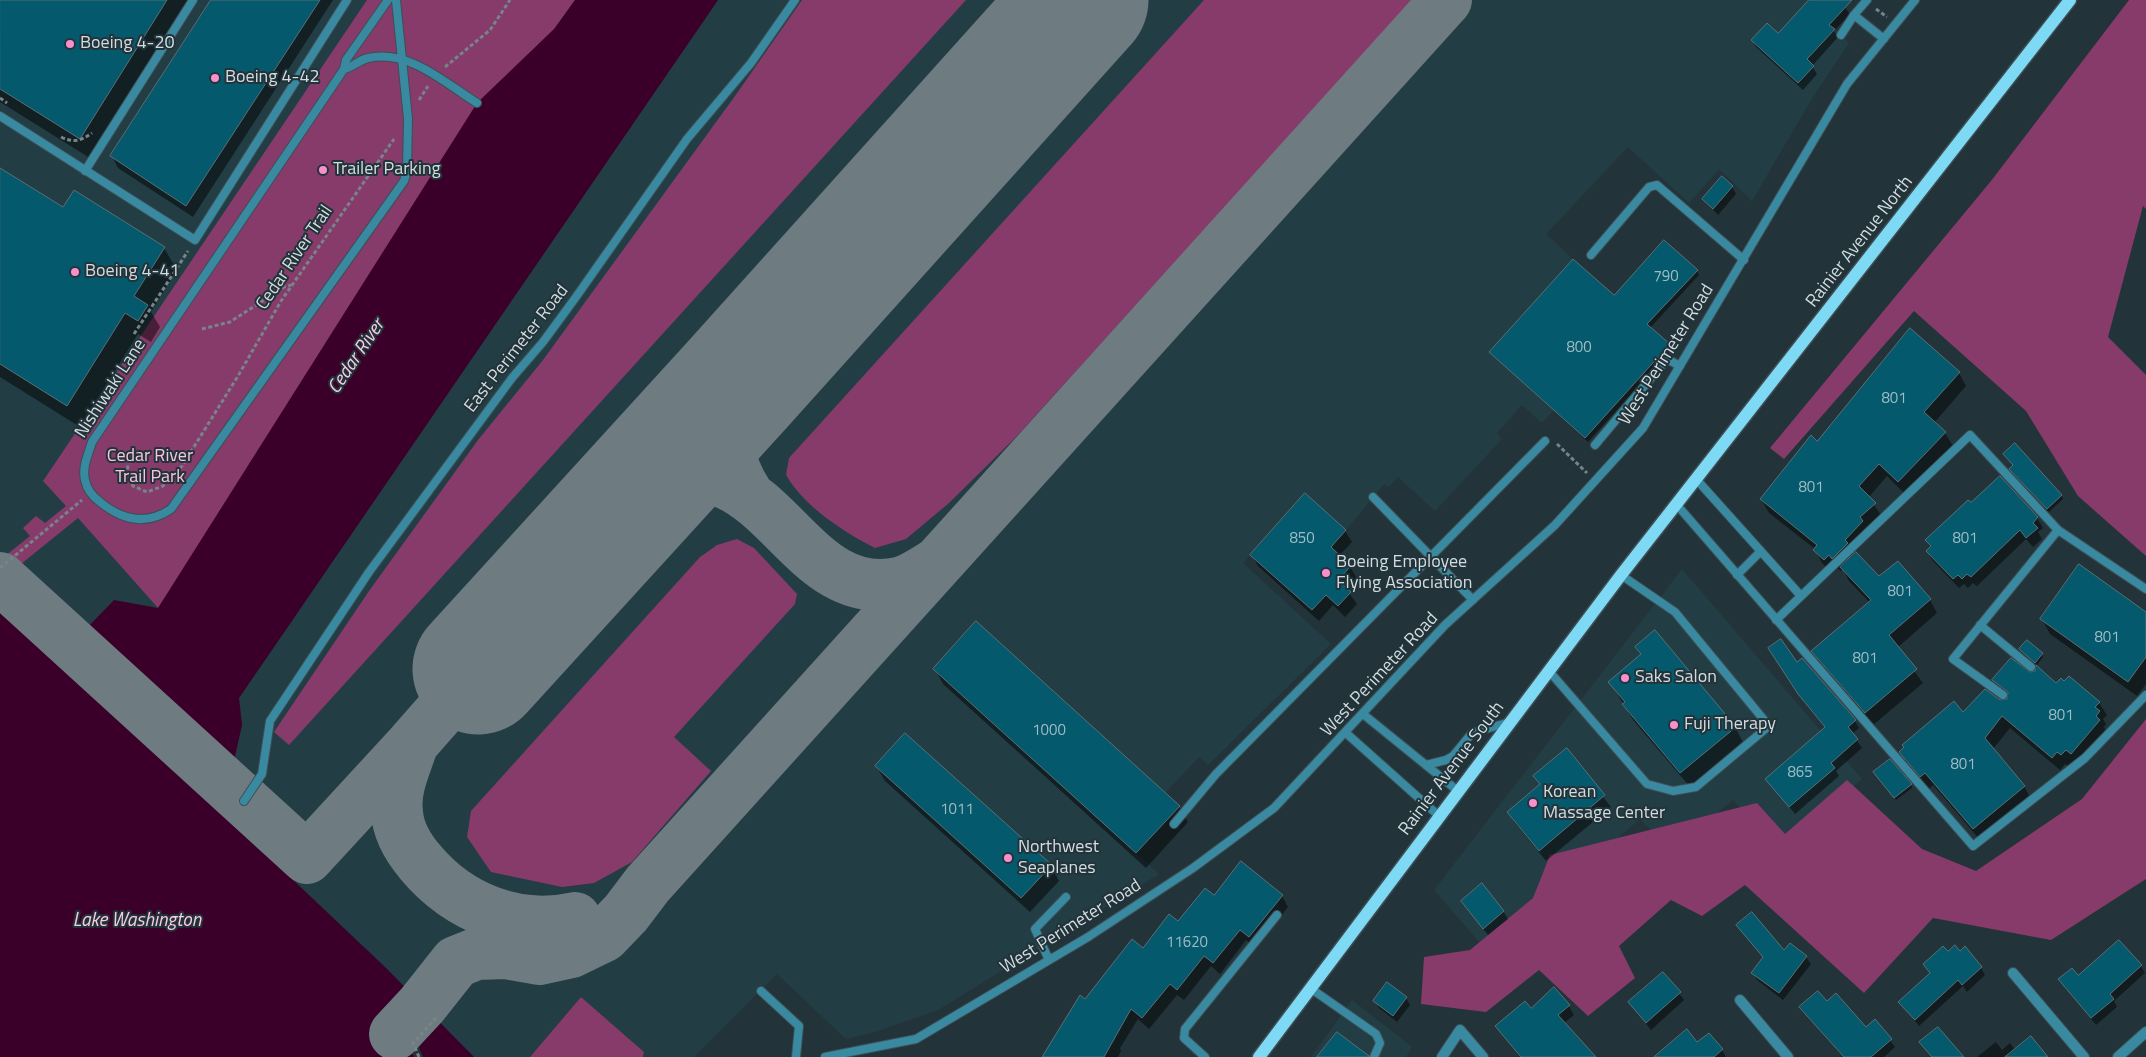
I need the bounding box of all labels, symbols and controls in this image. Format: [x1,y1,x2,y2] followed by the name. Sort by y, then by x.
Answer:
[80,33,175,55] place label: Boeing 4-20
[64,38,76,50] marker: Boeing 4-20
[225,67,320,89] place label: Boeing 4-42
[209,72,221,84] marker: Boeing 4-42
[333,159,441,181] place label: Trailer Parking
[317,164,329,176] marker: Trailer Parking
[1802,172,1918,312] street label: Rainier Avenue North
[252,202,338,314] street label: Cedar River Trail
[85,261,180,283] place label: Boeing 4-41
[69,266,81,278] marker: Boeing 4-41
[1653,268,1679,286] house number: 790
[460,281,574,417] street label: East Perimeter Road
[1615,281,1719,429] street label: West Perimeter Road
[324,315,390,399] water label: Cedar River
[71,335,151,443] street label: Nishiwaki Lane
[1566,339,1592,357] house number: 800
[1881,390,1907,408] house number: 801
[107,446,193,488] park label: Cedar River Trail Park
[1798,479,1824,497] house number: 801
[1289,530,1315,548] house number: 850
[1952,530,1978,548] house number: 801
[1336,552,1472,594] place label: Boeing Employee Flying Association
[1320,567,1332,579] marker: Boeing Employee Flying Association
[1887,583,1913,601] house number: 801
[1317,608,1443,742] street label: West Perimeter Road
[2094,629,2120,647] house number: 801
[1852,650,1878,668] house number: 801
[1635,667,1717,689] place label: Saks Salon
[1619,672,1631,684] marker: Saks Salon
[1395,698,1509,840] street label: Rainier Avenue South
[2048,707,2074,725] house number: 801
[1684,714,1776,736] place label: Fuji Therapy
[1668,719,1680,731] marker: Fuji Therapy
[1032,722,1066,740] house number: 1000
[1950,756,1976,774] house number: 801
[1787,764,1813,782] house number: 865
[1543,782,1665,824] place label: Korean Massage Center
[1527,797,1539,809] marker: Korean Massage Center
[940,801,974,819] house number: 1011
[1018,837,1099,880] place label: Northwest Seaplanes
[1002,852,1014,864] marker: Northwest Seaplanes
[997,875,1145,979] street label: West Perimeter Road
[73,910,201,932] water label: Lake Washington
[1166,934,1208,952] house number: 11620

